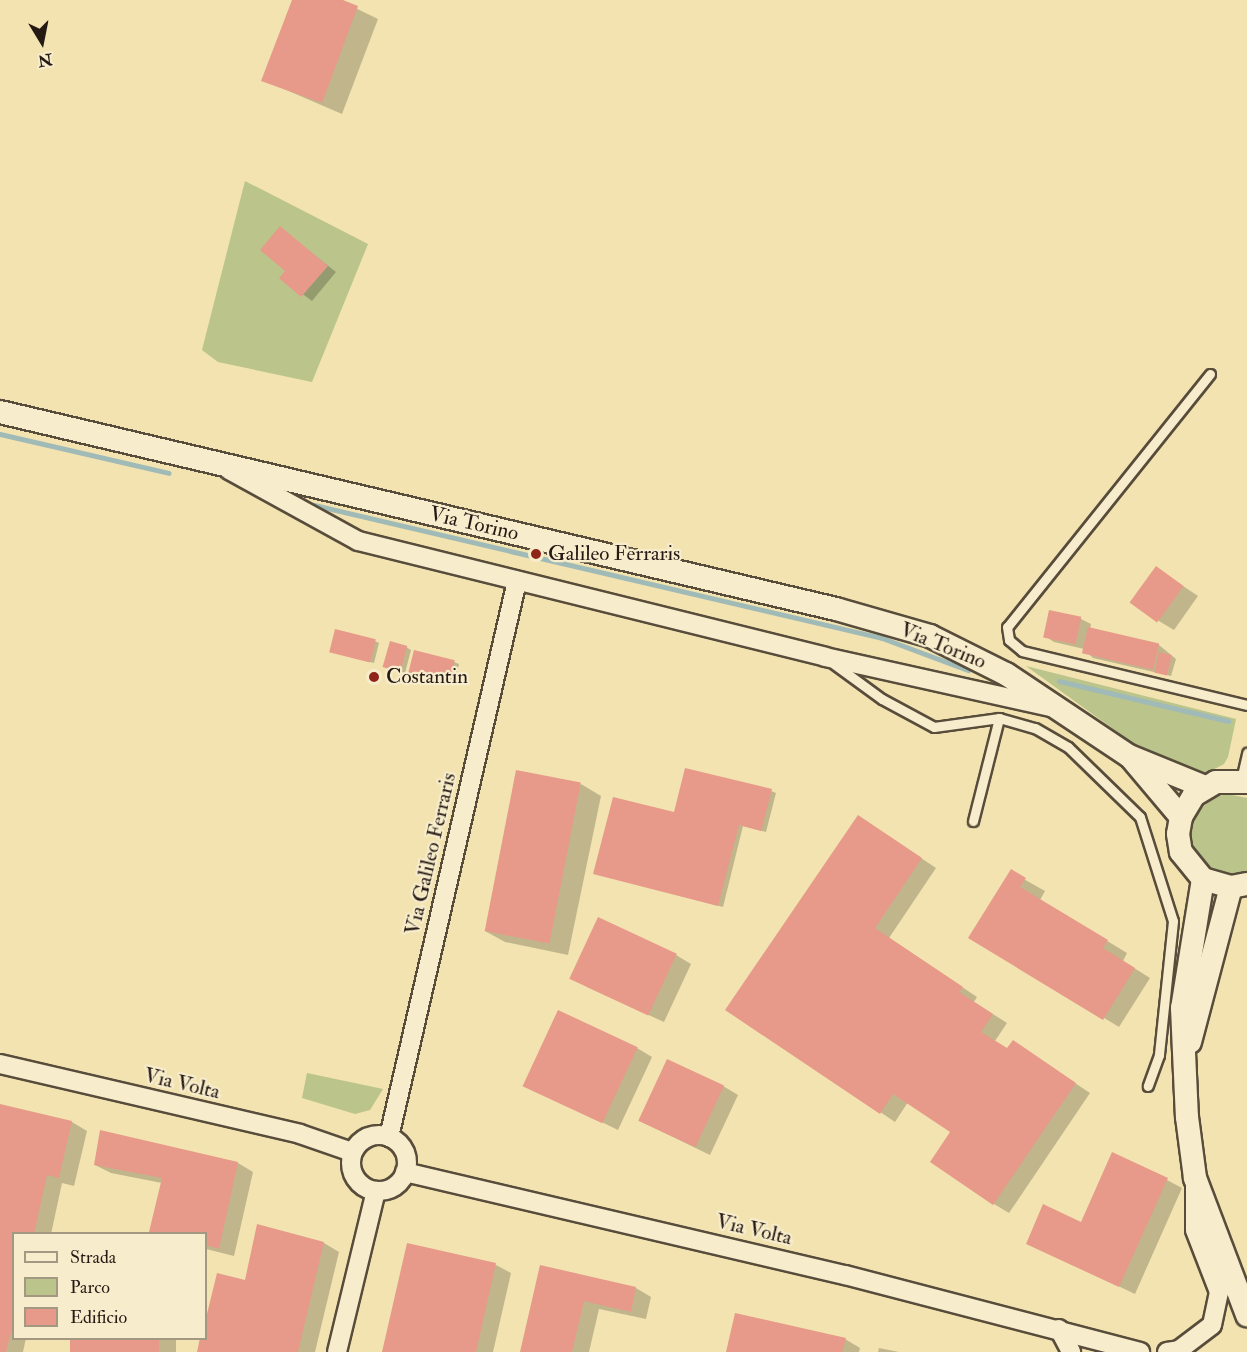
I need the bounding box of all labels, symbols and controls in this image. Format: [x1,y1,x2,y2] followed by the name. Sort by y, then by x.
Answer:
[12,12,72,72] north arrow
[36,49,54,71] text: N
[427,502,521,546] street label: Via Torino
[548,541,680,567] place label: Galileo Ferraris
[529,547,543,561] marker: Galileo Ferraris
[896,617,990,675] street label: Via Torino
[386,664,468,690] place label: Costantin
[367,670,381,684] marker: Costantin
[400,770,462,938] street label: Via Galileo Ferraris
[142,1063,222,1105] street label: Via Volta
[714,1209,794,1251] street label: Via Volta
[12,1232,207,1340] legend
[70,1246,116,1269] text: Strada
[70,1276,110,1299] text: Parco
[70,1306,127,1329] text: Edificio

